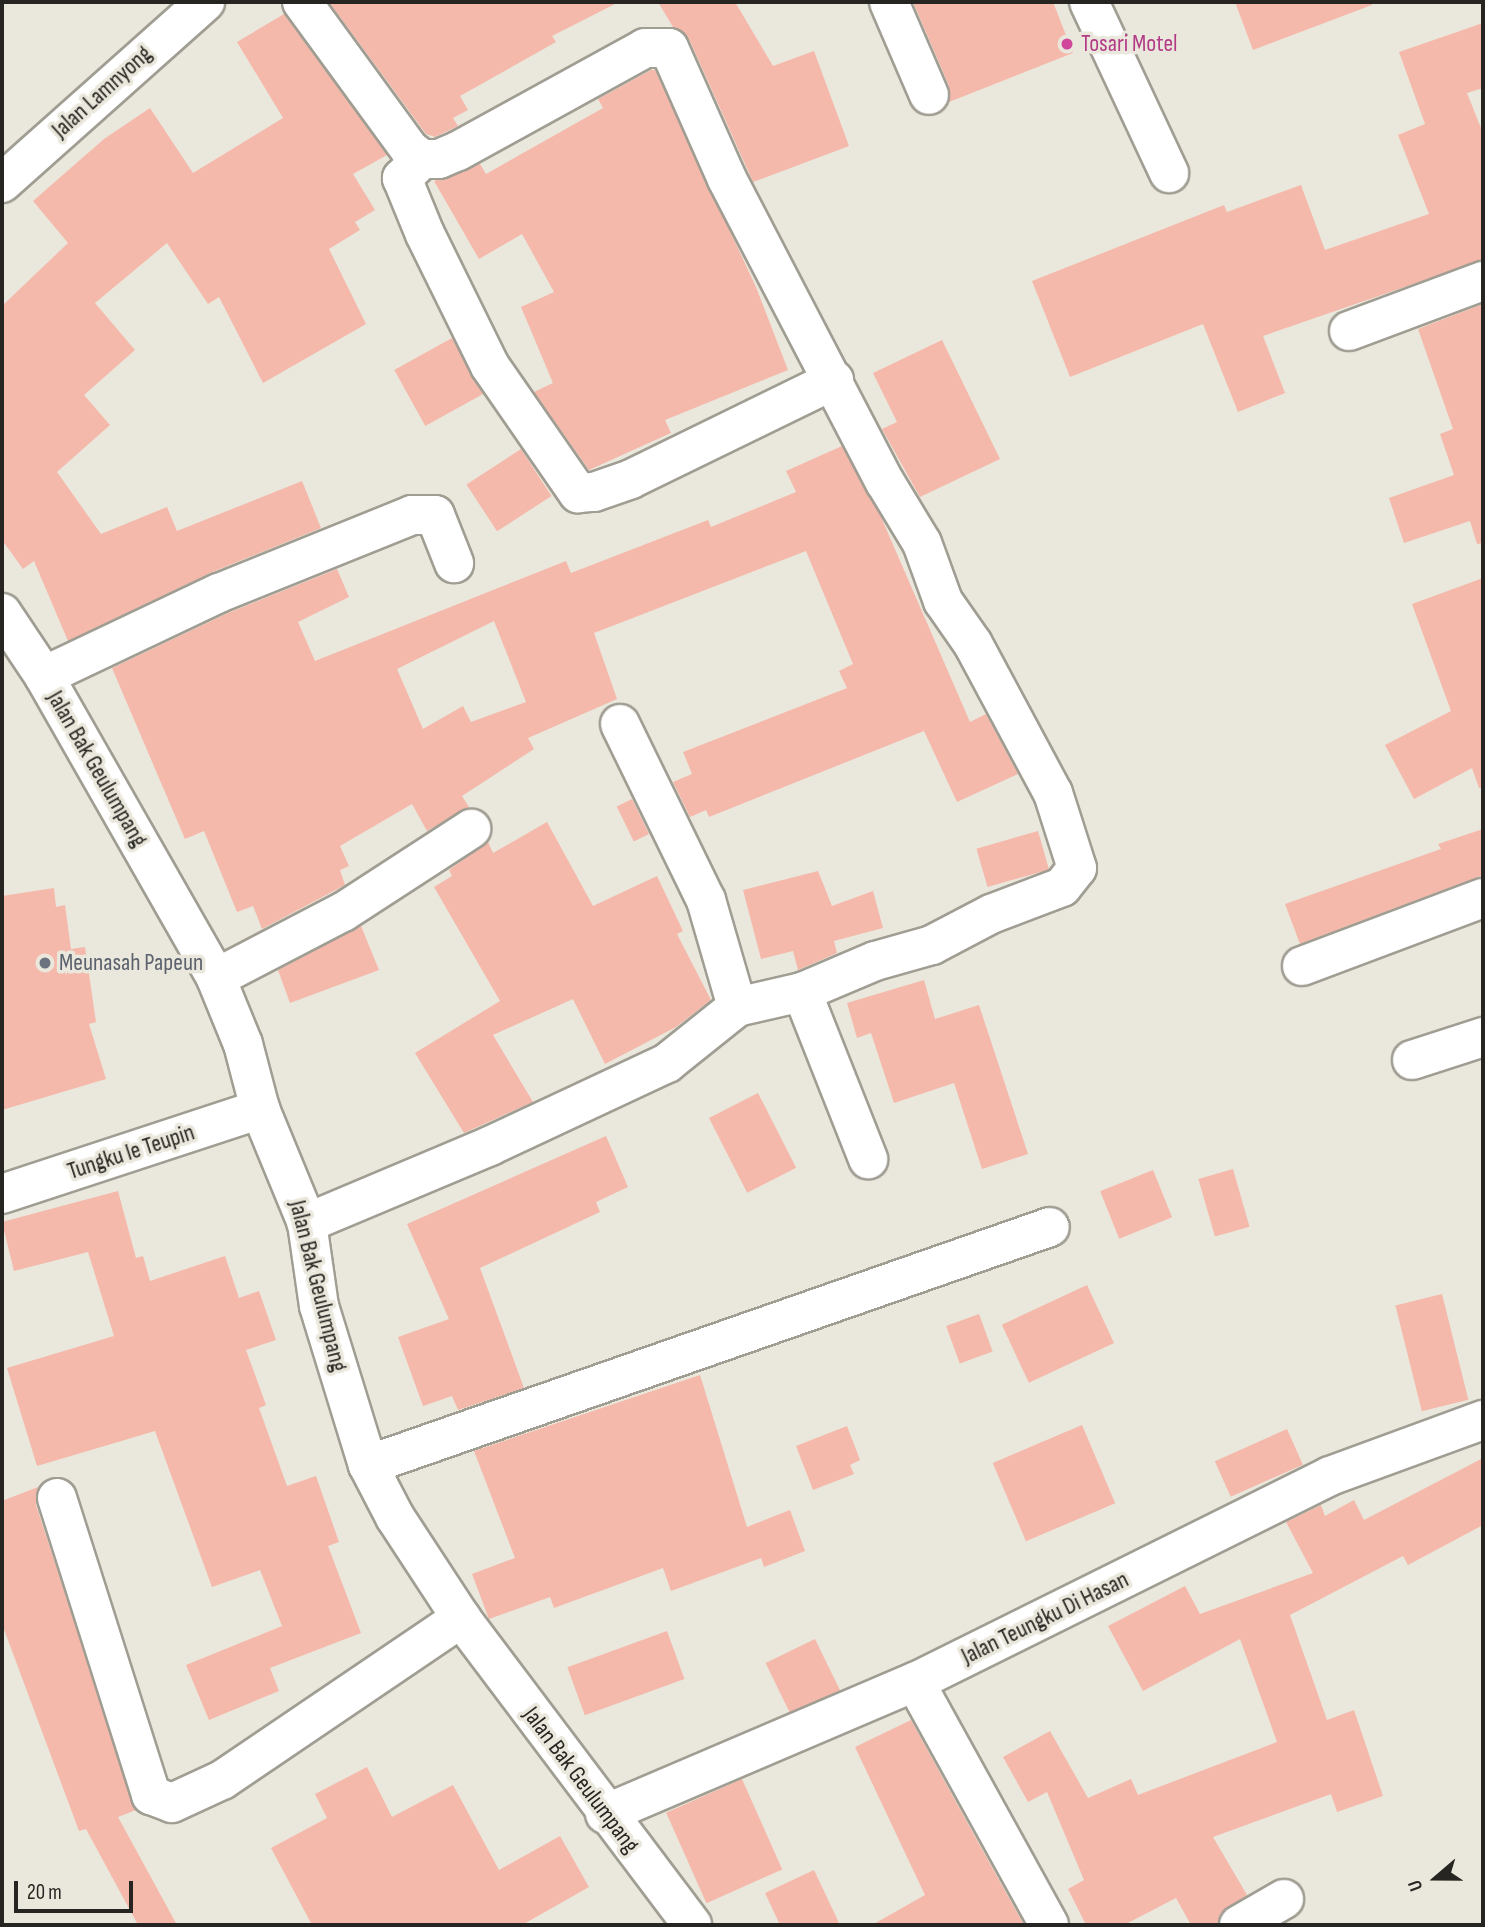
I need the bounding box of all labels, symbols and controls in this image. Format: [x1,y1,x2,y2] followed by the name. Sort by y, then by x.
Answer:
[1081,30,1178,58] place label: Tosari Motel
[1059,36,1075,52] marker: Tosari Motel
[46,40,158,144] street label: Jalan Lamnyong
[41,686,153,852] street label: Jalan Bak Geulumpang
[59,949,203,977] place label: Meunasah Papeun
[37,955,53,971] marker: Meunasah Papeun
[64,1118,198,1186] street label: Tungku Ie Teupin
[283,1197,353,1375] street label: Jalan Bak Geulumpang
[957,1565,1133,1671] street label: Jalan Teungku Di Hasan
[517,1701,645,1859] street label: Jalan Bak Geulumpang
[1401,1843,1471,1913] north arrow
[18,1868,136,1912] scale bar
[1403,1877,1428,1894] text: U
[27,1880,62,1905] text: 20 m

